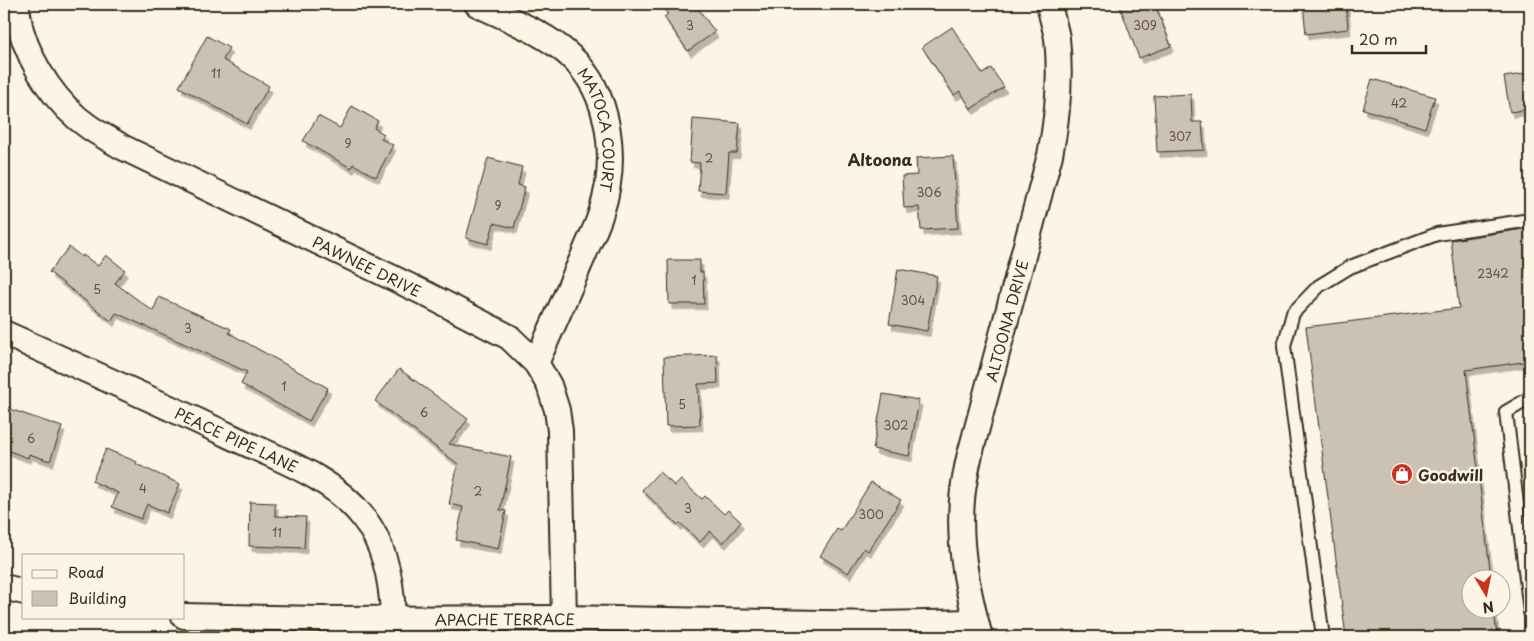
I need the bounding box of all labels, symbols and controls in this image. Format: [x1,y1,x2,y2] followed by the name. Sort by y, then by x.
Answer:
[686,16,694,34] house number: 3
[1133,16,1157,34] house number: 309
[1352,22,1425,54] scale bar
[1359,27,1398,50] text: 20 m
[573,62,621,194] street label: MATOCA COURT
[211,64,221,82] house number: 11
[1391,94,1407,112] house number: 42
[1168,127,1192,145] house number: 307
[344,134,352,152] house number: 9
[848,147,913,171] district label: Altoona
[705,149,713,167] house number: 2
[916,183,942,201] house number: 306
[494,196,502,214] house number: 9
[309,229,426,302] street label: PAWNEE DRIVE
[978,257,1033,384] street label: ALTOONA DRIVE
[1477,264,1509,282] house number: 2342
[691,271,697,289] house number: 1
[93,280,101,298] house number: 5
[901,291,925,309] house number: 304
[184,319,192,337] house number: 3
[281,377,287,395] house number: 1
[678,395,686,413] house number: 5
[172,401,302,477] street label: PEACE PIPE LANE
[420,403,428,421] house number: 6
[884,416,908,434] house number: 302
[27,429,35,447] house number: 6
[1390,462,1414,486] shop icon: Goodwill
[1418,463,1483,486] place label: Goodwill
[139,479,147,497] house number: 4
[474,482,482,500] house number: 2
[684,499,692,517] house number: 3
[858,505,884,523] house number: 300
[272,523,282,541] house number: 11
[22,554,185,618] legend
[68,560,104,583] text: Road
[1462,568,1512,618] north arrow
[68,586,127,609] text: Building
[1481,596,1496,619] text: N
[435,606,575,630] street label: APACHE TERRACE

